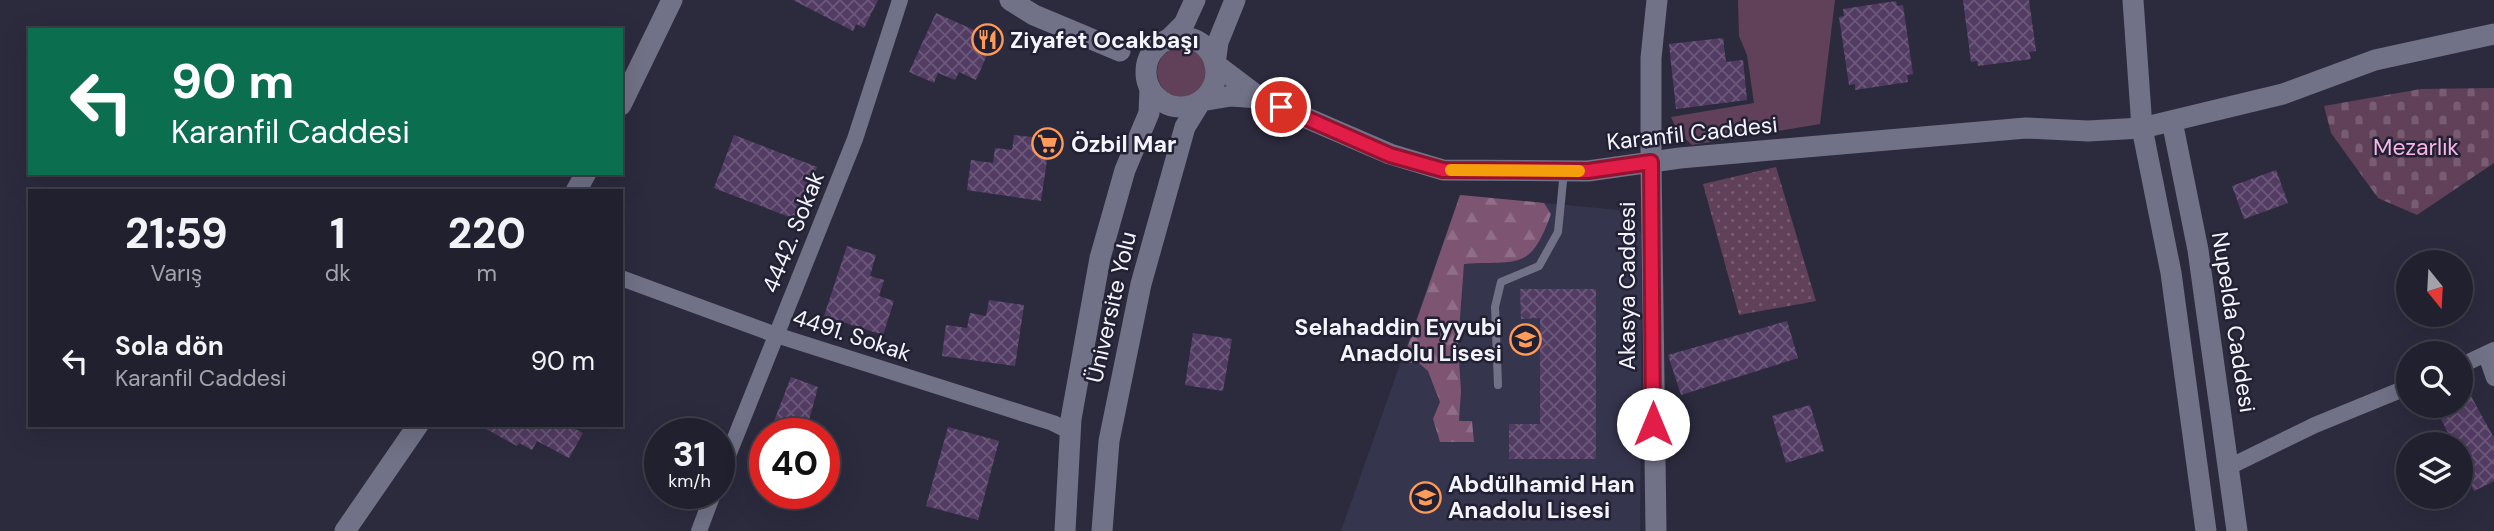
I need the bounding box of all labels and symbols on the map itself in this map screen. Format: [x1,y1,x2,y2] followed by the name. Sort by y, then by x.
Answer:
[970,23,1004,57] restaurant icon: Ziyafet Ocakbaşı
[1010,25,1199,55] place label: Ziyafet Ocakbaşı
[1251,77,1311,137] pin
[1605,109,1779,157] street label: Karanfil Caddesi
[1031,127,1065,161] supermarket icon: Özbil Mar
[1071,129,1176,159] place label: Özbil Mar
[2373,132,2459,162] park label: Mezarlık
[755,166,831,297] street label: 4442. Sokak
[1612,202,1642,370] street label: Akasya Caddesi
[1079,228,1143,386] street label: Üniversite Yolu
[2205,230,2263,414] street label: Nupelda Caddesi
[2396,250,2473,327] north arrow
[789,302,915,368] street label: 4491. Sokak
[1295,312,1502,368] place label: Selahaddin Eyyubi Anadolu Lisesi
[1508,323,1542,357] school or university icon: Selahaddin Eyyubi Anadolu Lisesi
[1616,387,1690,461] position arrow
[749,418,840,509] speed limit sign: 40
[1448,469,1635,525] place label: Abdülhamid Han Anadolu Lisesi
[1408,480,1442,514] school or university icon: Abdülhamid Han Anadolu Lisesi

